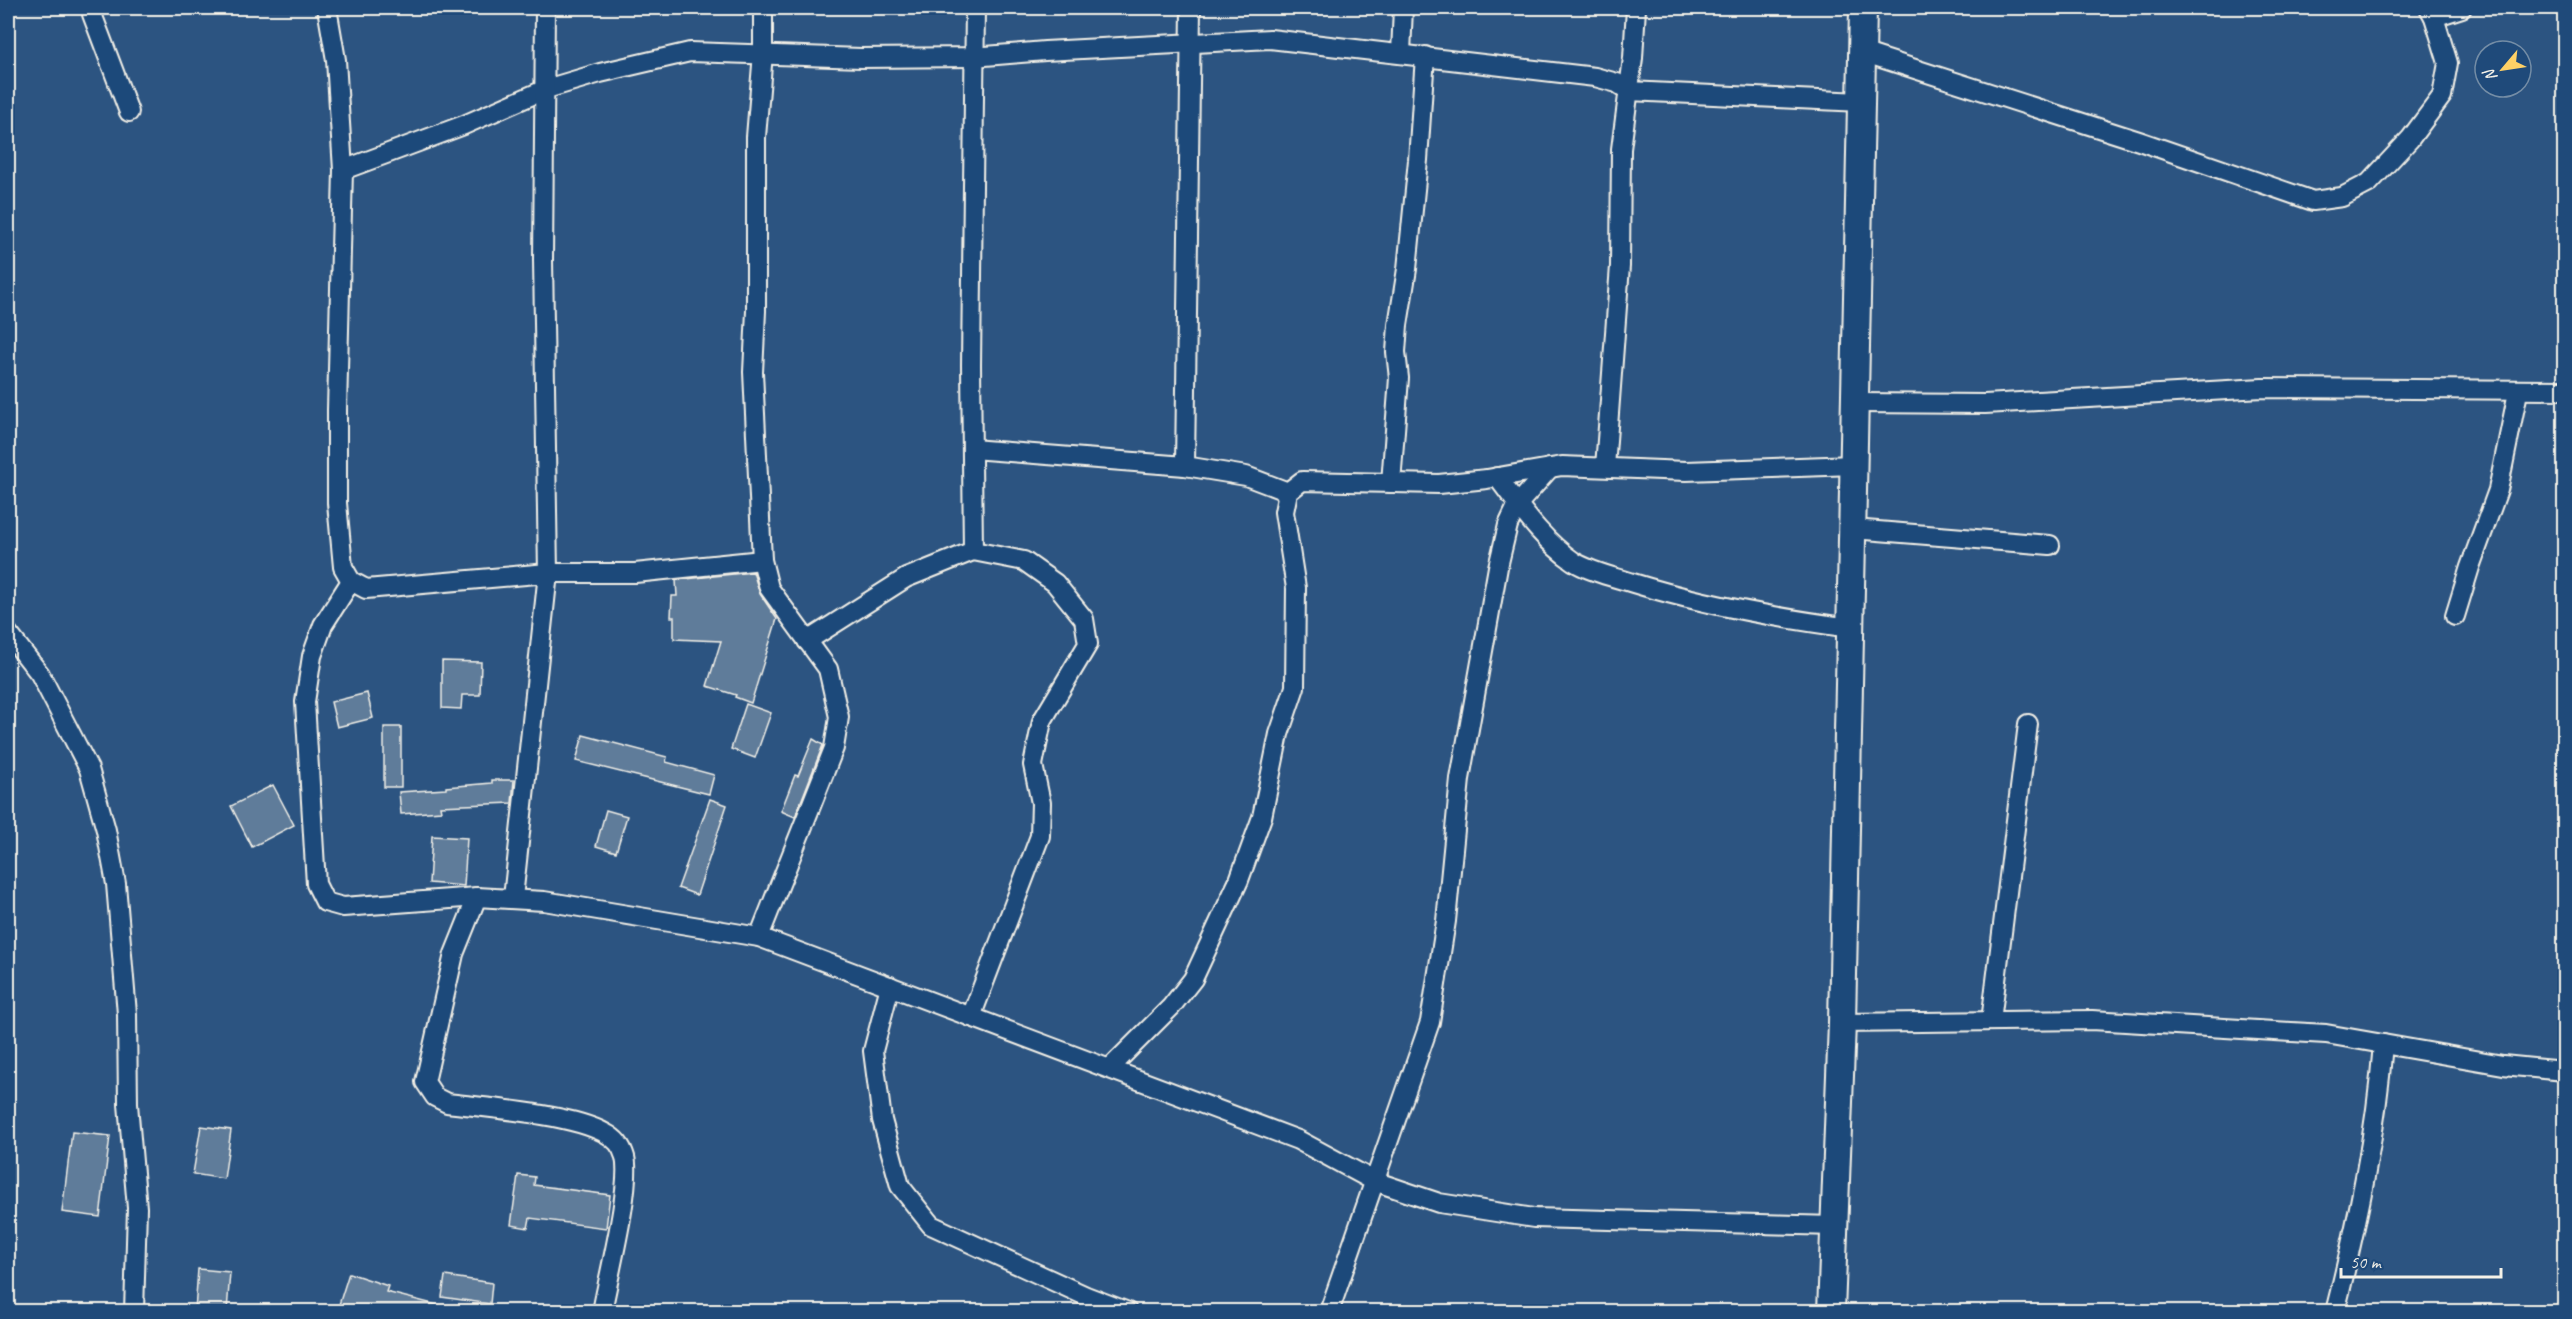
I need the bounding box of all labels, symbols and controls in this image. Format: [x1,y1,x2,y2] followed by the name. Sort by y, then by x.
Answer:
[2473,39,2533,99] north arrow
[2478,64,2502,85] text: N
[2341,1241,2502,1279] scale bar
[2350,1251,2383,1273] text: 50 m

